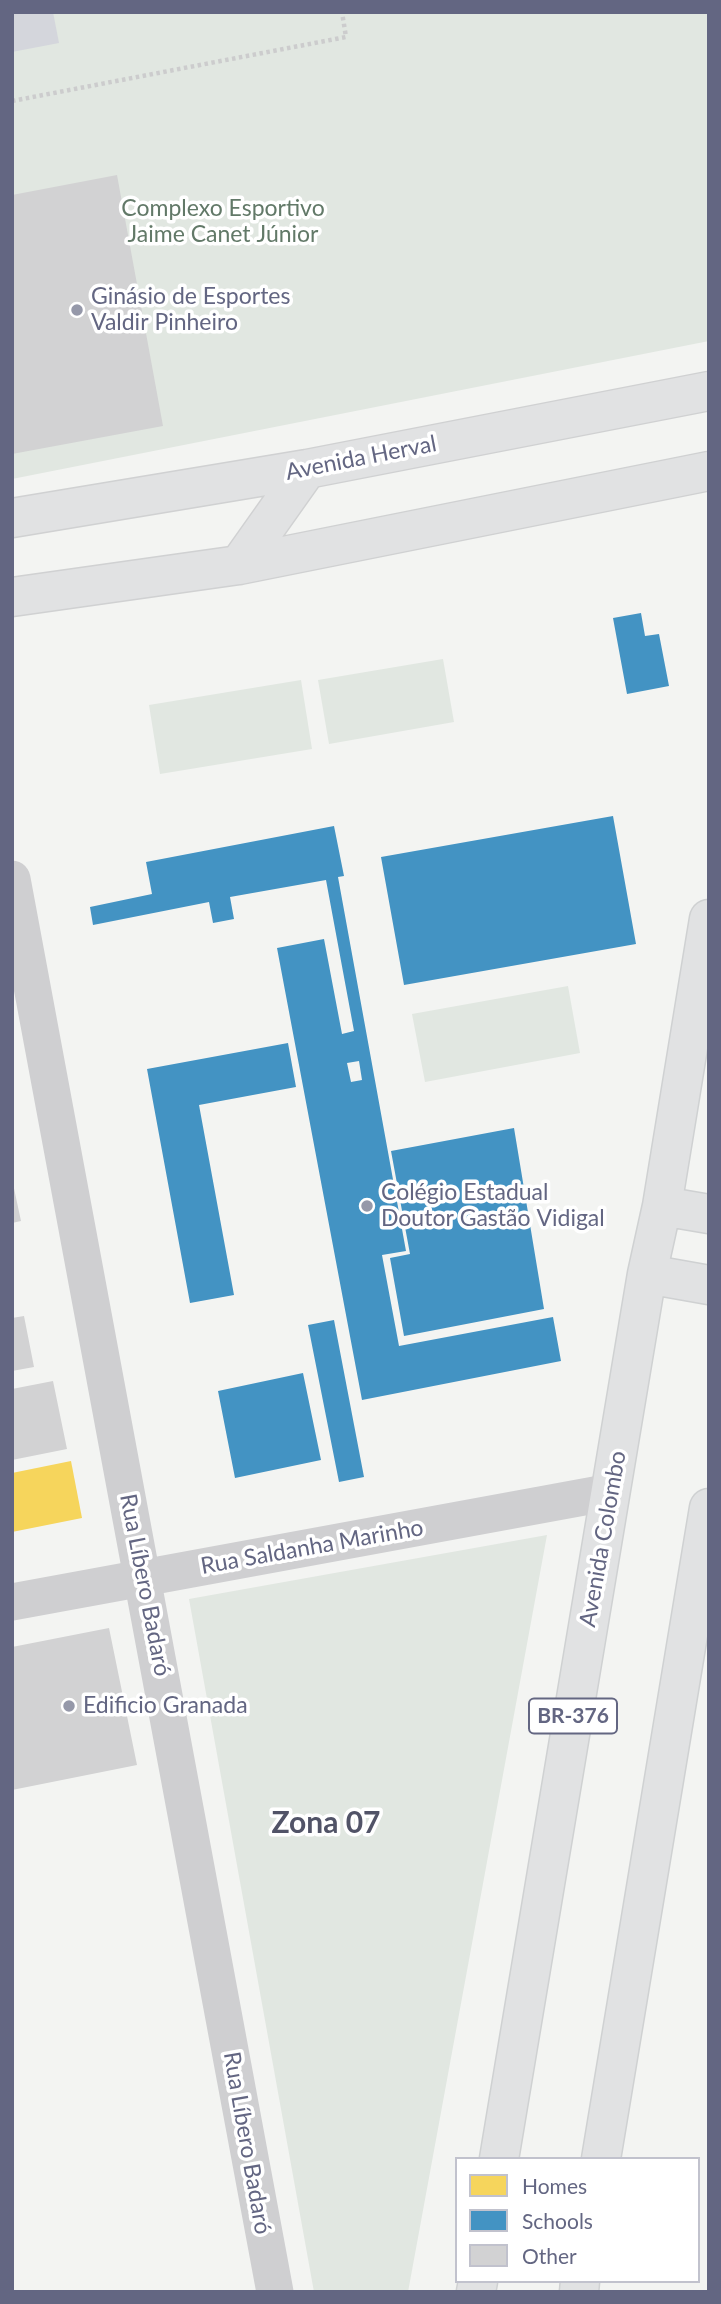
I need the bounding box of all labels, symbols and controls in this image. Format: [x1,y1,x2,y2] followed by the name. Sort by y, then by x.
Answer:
[121,195,325,249] park label: Complexo Esportivo Jaime Canet Júnior
[91,283,290,337] place label: Ginásio de Esportes Valdir Pinheiro
[69,302,85,318] marker: Ginásio de Esportes Valdir Pinheiro
[283,430,439,486] street label: Avenida Herval
[381,1179,605,1233] place label: Colégio Estadual Doutor Gastão Vidigal
[359,1198,375,1214] marker: Colégio Estadual Doutor Gastão Vidigal
[574,1449,632,1629] street label: Avenida Colombo
[114,1492,176,1678] street label: Rua Líbero Badaró
[199,1514,425,1580] street label: Rua Saldanha Marinho
[83,1692,248,1720] place label: Edificio Granada
[61,1698,77,1714] marker: Edificio Granada
[529,1698,617,1734] road number: BR-376
[272,1805,380,1841] district label: Zona 07
[217,2049,277,2237] street label: Rua Líbero Badaró
[455,2157,700,2283] legend
[522,2173,587,2198] text: Homes
[522,2208,593,2233] text: Schools
[522,2243,577,2268] text: Other

